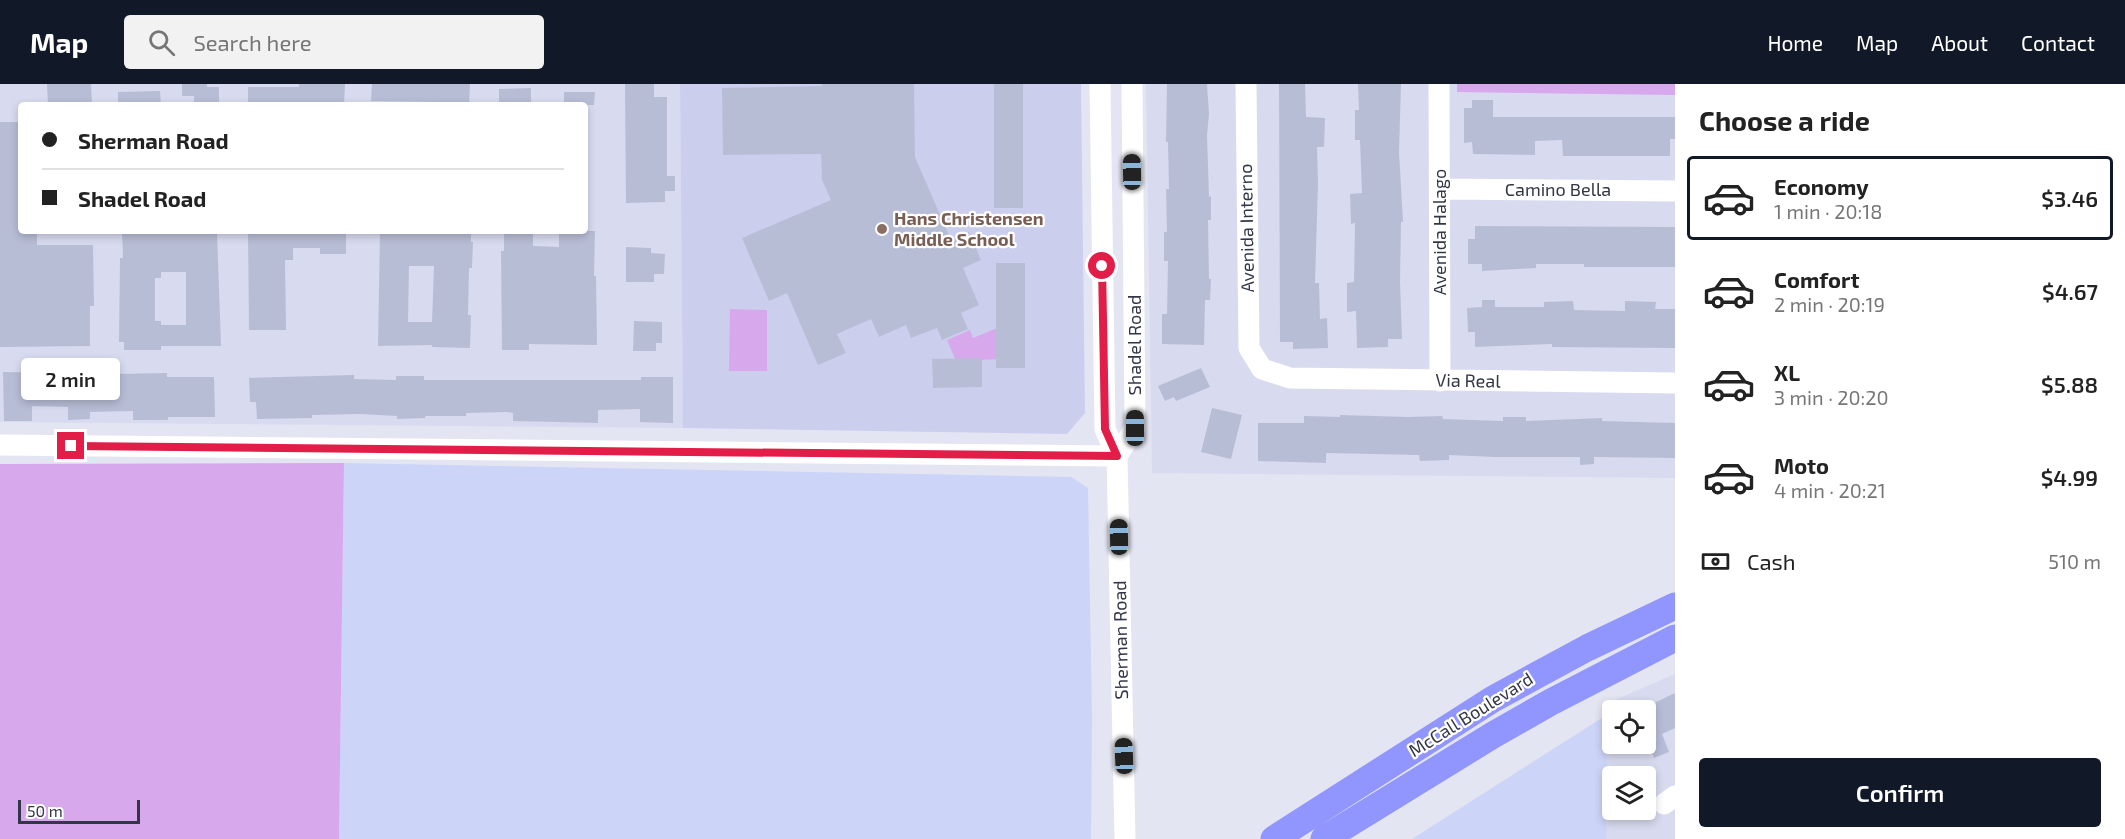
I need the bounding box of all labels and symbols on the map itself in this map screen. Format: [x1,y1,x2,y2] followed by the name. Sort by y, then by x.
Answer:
[1123,154,1141,190] car
[1234,163,1258,293] street label: Avenida Interno
[1428,169,1450,295] street label: Avenida Halago
[1505,178,1611,200] street label: Camino Bella
[894,207,1043,250] place label: Hans Christensen Middle School
[875,222,889,236] marker: Hans Christensen Middle School
[1088,252,1115,279] route start
[1123,295,1145,395] street label: Shadel Road
[22,359,121,401] callout: 2 min
[1435,368,1501,392] street label: Via Real
[1126,410,1144,446] car
[57,432,84,459] route end
[1110,519,1128,555] car
[1108,580,1132,700] street label: Sherman Road
[1404,667,1537,761] street label: McCall Boulevard
[1114,738,1134,774] car
[18,797,140,824] scale bar

